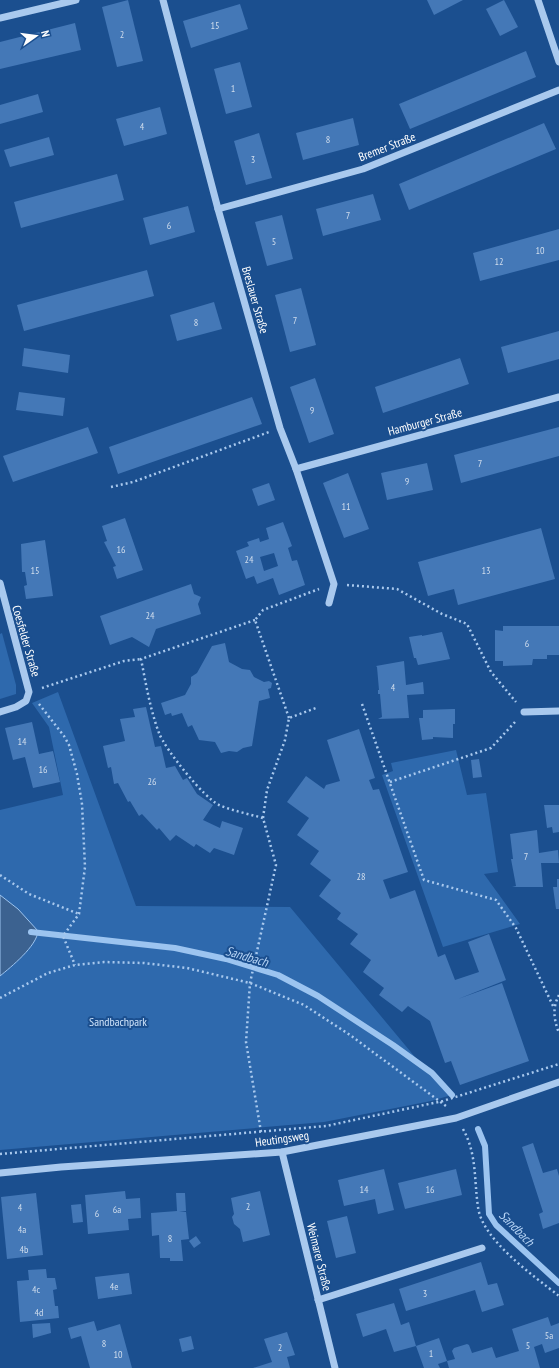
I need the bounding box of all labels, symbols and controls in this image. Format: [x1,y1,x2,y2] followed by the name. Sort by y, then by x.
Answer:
[16,16,56,56] north arrow
[211,19,220,32] house number: 15
[120,28,124,41] house number: 2
[38,29,53,38] text: N
[231,82,235,95] house number: 1
[140,120,145,133] house number: 4
[356,129,417,164] street label: Bremer Straße
[326,133,330,146] house number: 8
[251,153,255,166] house number: 3
[346,209,350,222] house number: 7
[167,219,172,232] house number: 6
[272,235,276,248] house number: 5
[536,244,545,257] house number: 10
[495,255,504,268] house number: 12
[239,265,272,335] street label: Breslauer Straße
[293,314,297,327] house number: 7
[194,316,198,329] house number: 8
[310,404,314,417] house number: 9
[386,404,464,439] street label: Hamburger Straße
[478,457,482,470] house number: 7
[405,475,409,488] house number: 9
[342,500,351,513] house number: 11
[117,543,126,556] house number: 16
[245,553,254,566] house number: 24
[31,564,40,577] house number: 15
[482,564,491,577] house number: 13
[9,604,44,678] street label: Coesfelder Straße
[146,609,155,622] house number: 24
[525,637,530,650] house number: 6
[391,681,396,694] house number: 4
[18,735,27,748] house number: 14
[39,763,48,776] house number: 16
[148,775,157,788] house number: 26
[524,850,528,863] house number: 7
[357,870,366,883] house number: 28
[224,942,271,971] water label: Sandbach
[89,1014,147,1029] park label: Sandbachpark
[254,1127,310,1150] street label: Heutingsweg
[360,1183,369,1196] house number: 14
[426,1183,435,1196] house number: 16
[246,1200,250,1213] house number: 2
[18,1201,23,1214] house number: 4
[113,1203,121,1216] house number: 6a
[95,1207,100,1220] house number: 6
[495,1207,539,1251] water label: Sandbach
[304,1221,335,1292] street label: Weimarer Straße
[18,1223,26,1236] house number: 4a
[168,1232,172,1245] house number: 8
[20,1243,28,1256] house number: 4b
[110,1280,118,1293] house number: 4e
[32,1283,40,1296] house number: 4c
[423,1287,427,1300] house number: 3
[35,1306,43,1319] house number: 4d
[545,1329,553,1342] house number: 5a
[102,1337,106,1350] house number: 8
[526,1339,530,1352] house number: 5
[278,1341,282,1354] house number: 2
[429,1347,433,1360] house number: 1
[114,1348,123,1361] house number: 10

